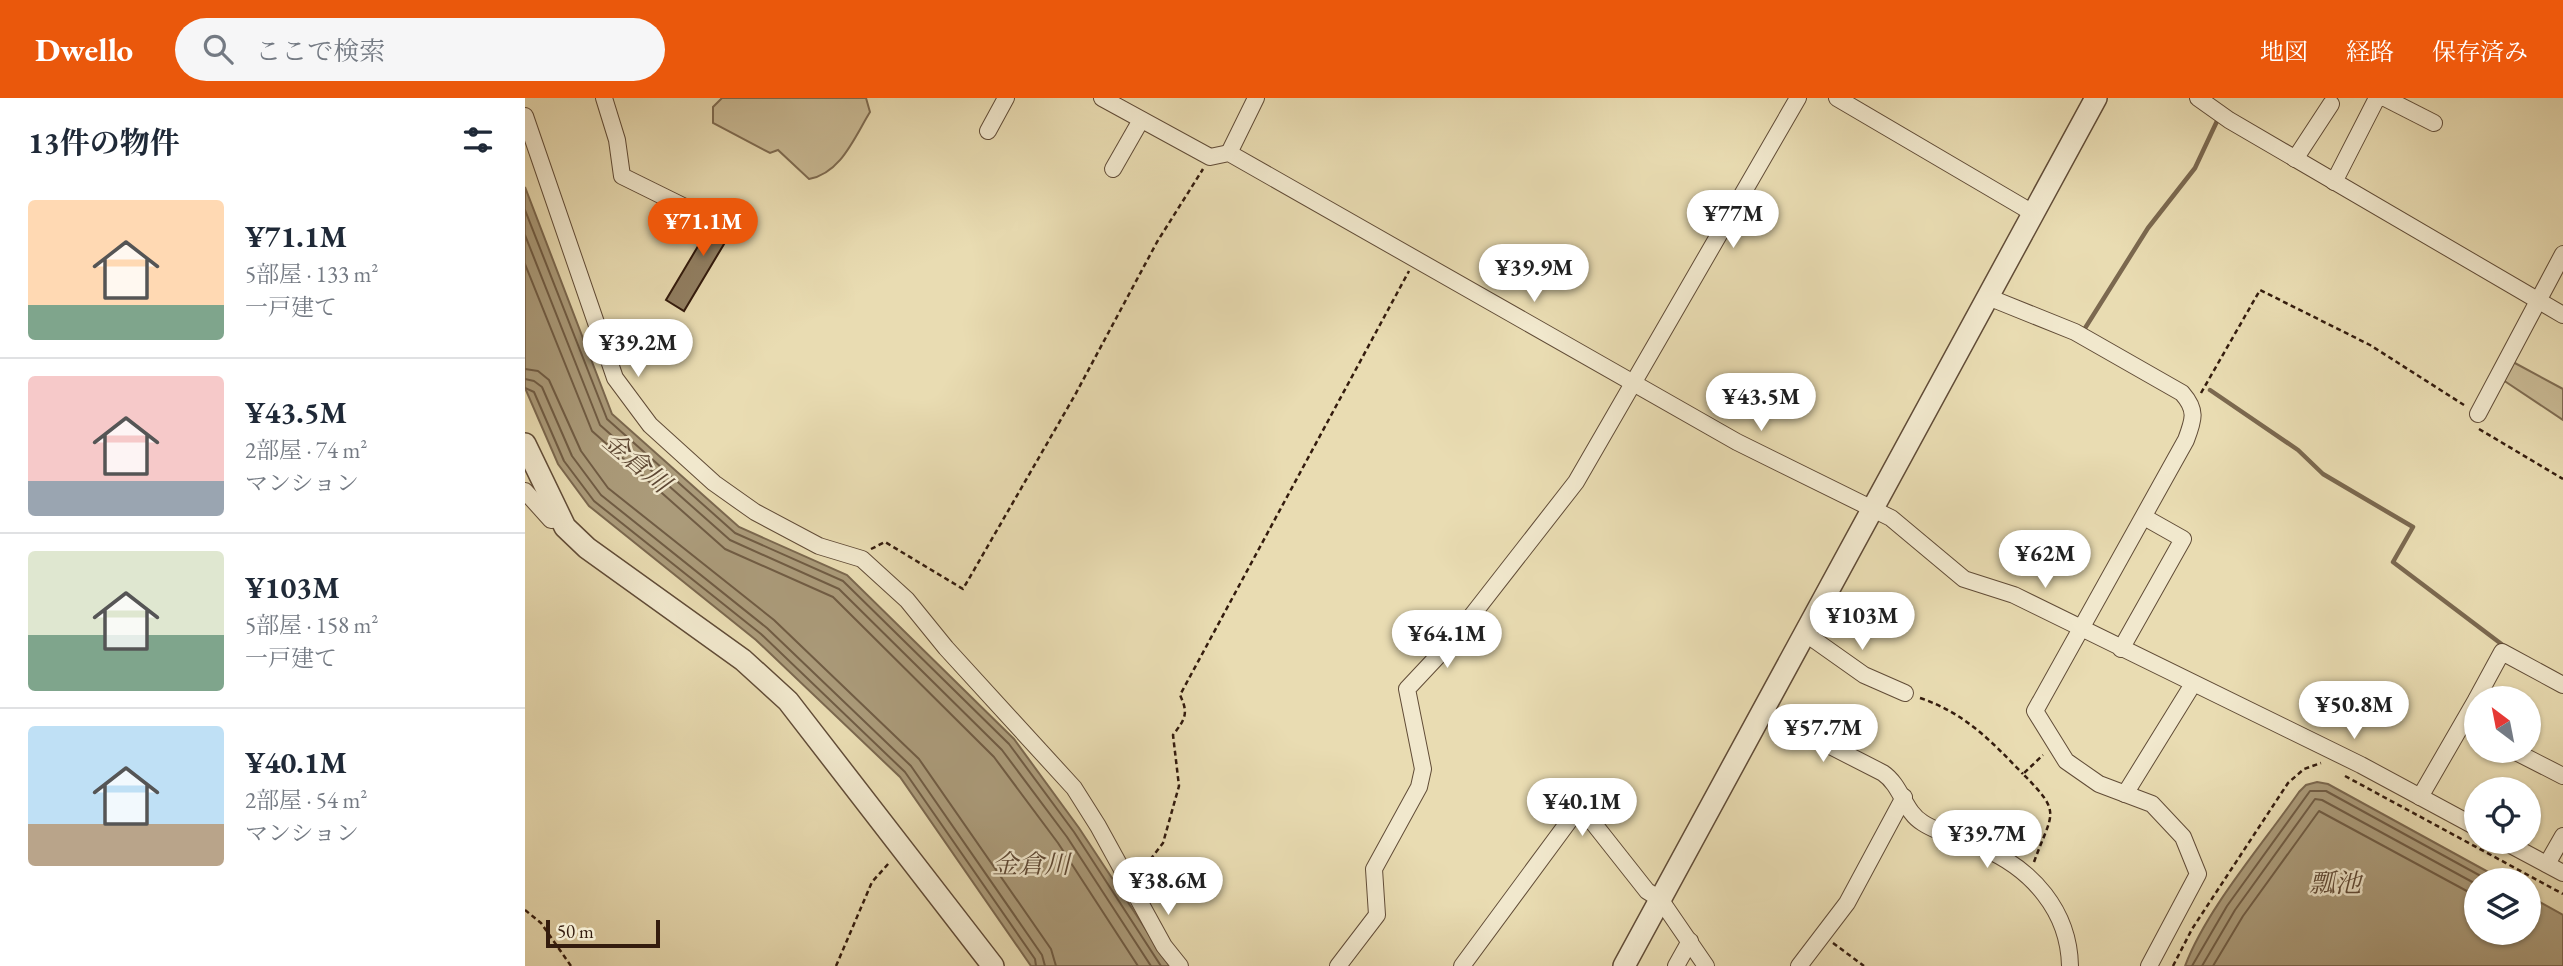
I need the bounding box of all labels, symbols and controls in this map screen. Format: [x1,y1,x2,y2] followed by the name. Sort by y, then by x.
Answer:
[175,18,665,81] search box
[35,28,133,71] text: Dwello
[199,30,237,68] icon: search
[255,34,385,68] text: ここで検索
[2260,36,2308,67] text: 地図
[2346,36,2394,67] text: 経路
[2432,36,2528,67] text: 保存済み
[459,121,497,159] icon: filters
[28,123,180,162] text: 13件の物件
[1692,190,1774,250] pin: ¥77M
[646,198,760,258] pin: ¥71.1M
[1703,198,1763,228] text: ¥77M
[664,206,742,236] text: ¥71.1M
[245,217,347,256] text: ¥71.1M
[84,228,168,312] icon: home
[1477,244,1591,304] pin: ¥39.9M
[1495,252,1573,282] text: ¥39.9M
[245,259,378,289] text: 5部屋 · 133 m²
[245,292,337,322] text: 一戸建て
[581,320,695,379] pin: ¥39.2M
[599,327,677,357] text: ¥39.2M
[1704,374,1818,433] pin: ¥43.5M
[1722,381,1800,411] text: ¥43.5M
[245,393,347,432] text: ¥43.5M
[84,404,168,488] icon: home
[596,424,680,502] water label: 金倉川
[245,435,367,465] text: 2部屋 · 74 m²
[245,468,359,498] text: マンション
[2004,531,2086,590] pin: ¥62M
[2015,538,2075,568] text: ¥62M
[245,568,340,607] text: ¥103M
[84,579,168,663] icon: home
[1813,592,1911,652] pin: ¥103M
[1826,600,1898,630] text: ¥103M
[245,610,378,640] text: 5部屋 · 158 m²
[1390,610,1504,670] pin: ¥64.1M
[1408,618,1486,648] text: ¥64.1M
[245,643,337,673] text: 一戸建て
[2297,682,2411,741] pin: ¥50.8M
[2464,686,2541,763] north arrow
[2464,686,2541,945] map controls
[2315,689,2393,719] text: ¥50.8M
[1766,704,1880,764] pin: ¥57.7M
[1784,712,1862,742] text: ¥57.7M
[245,743,347,782] text: ¥40.1M
[84,754,168,838] icon: home
[2464,777,2541,854] button: locate
[1525,778,1639,838] pin: ¥40.1M
[245,785,367,815] text: 2部屋 · 54 m²
[1543,786,1621,816] text: ¥40.1M
[1930,810,2044,870] pin: ¥39.7M
[245,818,359,848] text: マンション
[1948,818,2026,848] text: ¥39.7M
[992,847,1073,881] water label: 金倉川
[1111,858,1225,917] pin: ¥38.6M
[1129,865,1207,895] text: ¥38.6M
[2309,866,2364,900] water label: 瓢池
[2464,868,2541,945] button: layers
[546,917,660,949] scale bar
[557,919,594,944] text: 50 m

